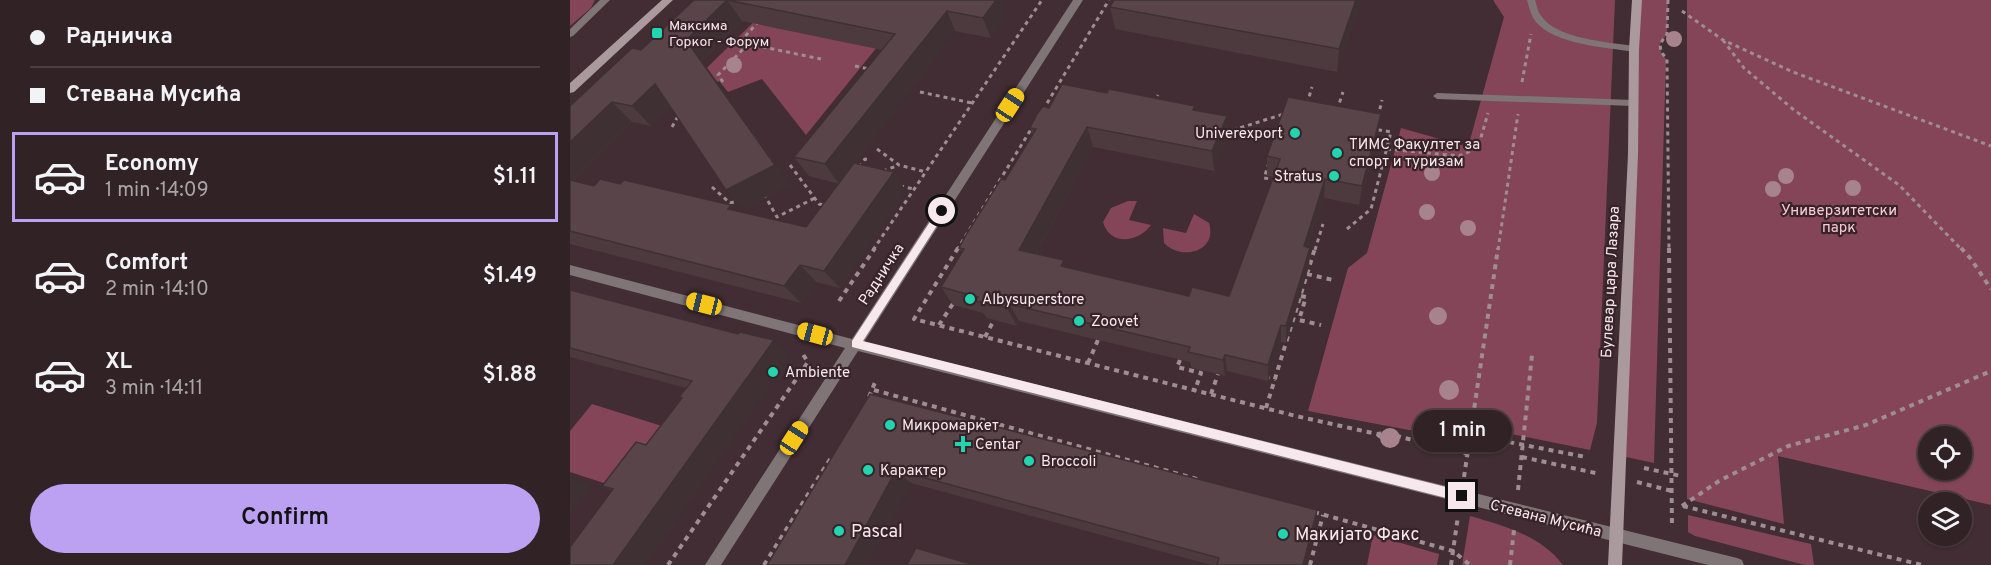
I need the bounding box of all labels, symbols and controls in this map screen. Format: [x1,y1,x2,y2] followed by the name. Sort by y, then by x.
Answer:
[669,18,769,51] place label: Максима Горког - Форум
[66,24,173,51] text: Радничка
[650,26,664,40] marker: Максима Горког - Форум
[66,82,241,109] text: Стевана Мусића
[993,85,1027,125] car
[1195,125,1283,144] place label: Univerexport
[1288,126,1302,140] marker: Univerexport
[1349,136,1480,172] place label: ТИМС Факултет за спорт и туризам
[1330,146,1344,160] marker: ТИМС Факултет за спорт и туризам
[33,150,87,204] icon: car
[105,151,199,178] text: Economy
[493,164,537,191] text: $1.11
[1274,168,1322,187] place label: Stratus
[1327,169,1341,183] marker: Stratus
[105,178,209,204] text: 1 min · 14:09
[928,197,955,224] route start
[1781,202,1897,238] park label: Универзитетски парк
[1598,206,1625,359] street label: Булевар цара Лазара
[855,240,909,309] street label: Радничка
[33,249,87,303] icon: car
[105,250,188,277] text: Comfort
[483,263,537,290] text: $1.49
[105,277,209,303] text: 2 min · 14:10
[684,291,724,317] car
[982,291,1084,310] place label: Albysuperstore
[963,292,977,306] marker: Albysuperstore
[1091,313,1139,332] place label: Zoovet
[1072,314,1086,328] marker: Zoovet
[795,321,835,347] car
[33,348,87,402] icon: car
[105,349,132,376] text: XL
[483,362,537,389] text: $1.88
[785,364,850,383] place label: Ambiente
[766,365,780,379] marker: Ambiente
[105,376,203,402] text: 3 min · 14:11
[1412,409,1512,451] callout: 1 min
[902,417,999,436] place label: Микромаркет
[777,418,811,458] car
[883,418,897,432] marker: Микромаркет
[1439,418,1486,444] text: 1 min
[1918,426,1972,546] map controls
[1918,426,1972,480] button: locate
[975,436,1021,455] place label: Centar
[956,437,970,451] marker: Centar
[1041,453,1096,472] place label: Broccoli
[1022,454,1036,468] marker: Broccoli
[880,462,946,481] place label: Карактер
[861,463,875,477] marker: Карактер
[1448,482,1475,509] route end
[30,484,540,553] button: Confirm
[1918,492,1972,546] button: layers
[1488,496,1603,542] street label: Стевана Мусића
[851,521,903,544] place label: Pascal
[832,524,846,538] marker: Pascal
[1295,524,1420,547] place label: Макијато Факс
[1276,527,1290,541] marker: Макијато Факс

